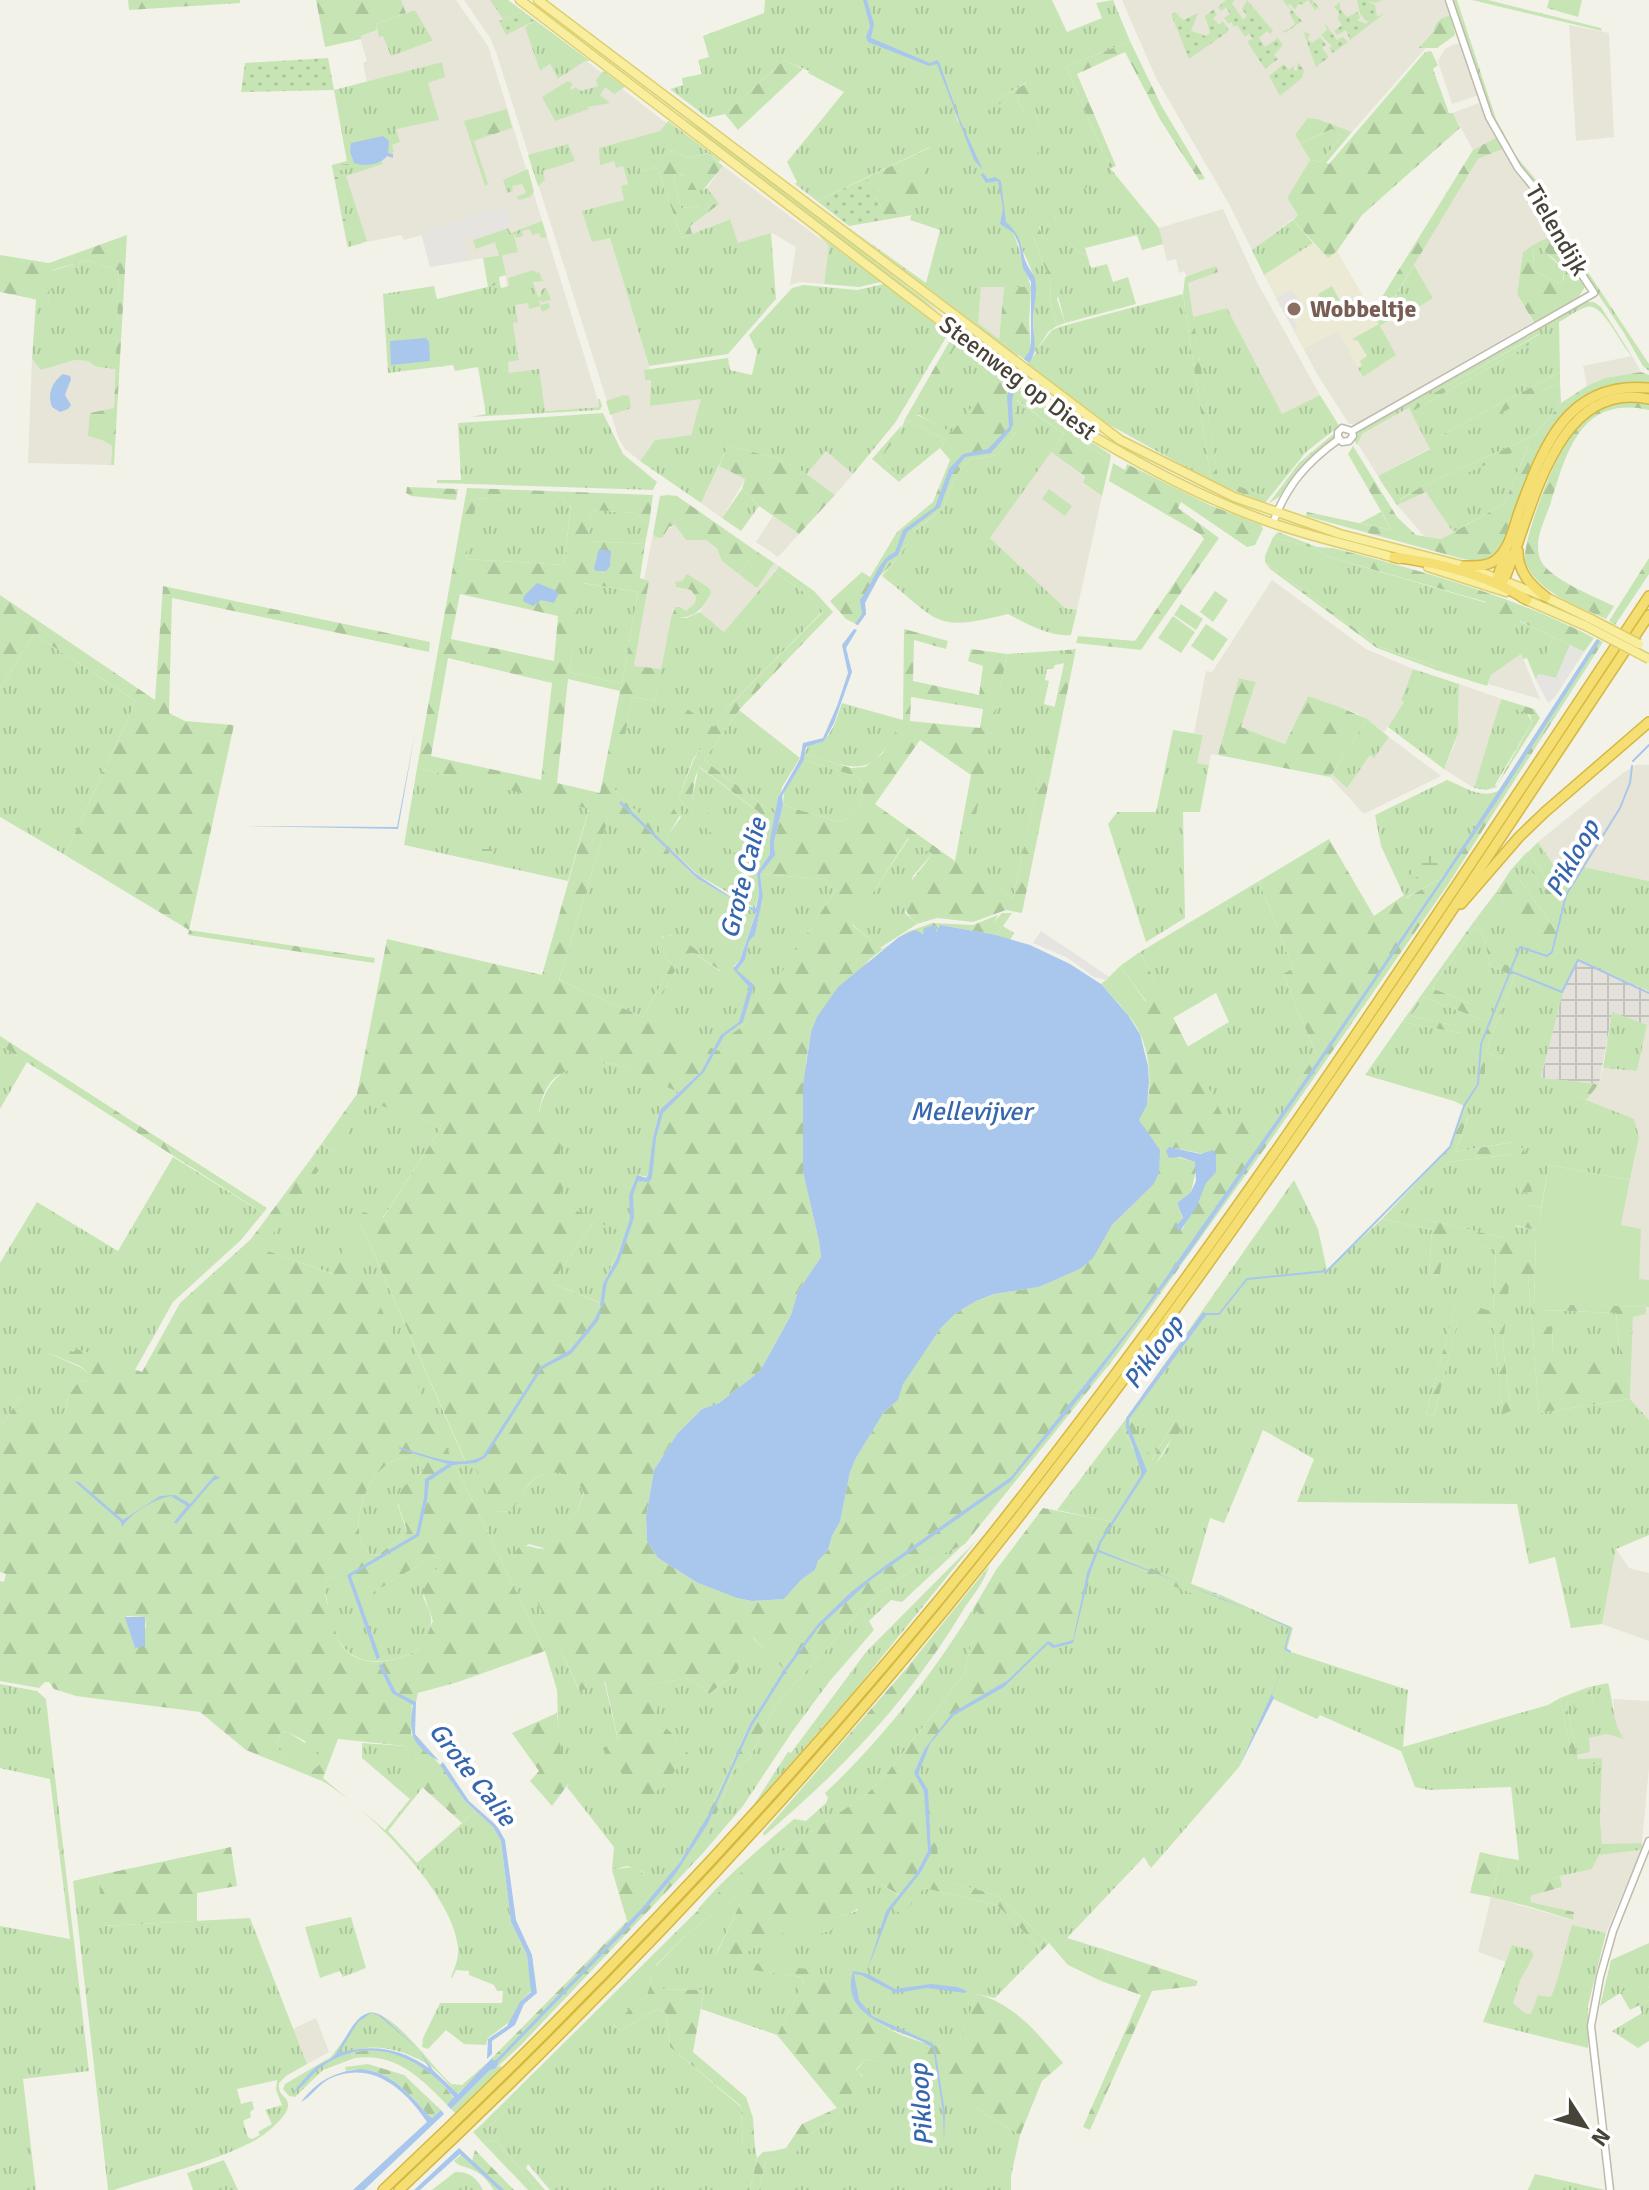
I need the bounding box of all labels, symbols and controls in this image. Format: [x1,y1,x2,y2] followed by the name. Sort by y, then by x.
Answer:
[1519,179,1595,281] street label: Tielendijk
[1310,294,1416,324] place label: Wobbeltje
[1285,300,1303,318] marker: Wobbeltje
[934,309,1102,447] street label: Steenweg op Diest
[714,813,775,942] water label: Grote Calie
[1539,814,1607,902] water label: Pikloop
[910,1096,1035,1128] water label: Mellevijver
[1117,1309,1192,1395] water label: Pikloop
[422,1716,524,1834] water label: Grote Calie
[903,2061,941,2147] water label: Pikloop
[1545,2086,1625,2166] north arrow
[1585,2123,1616,2152] text: N

